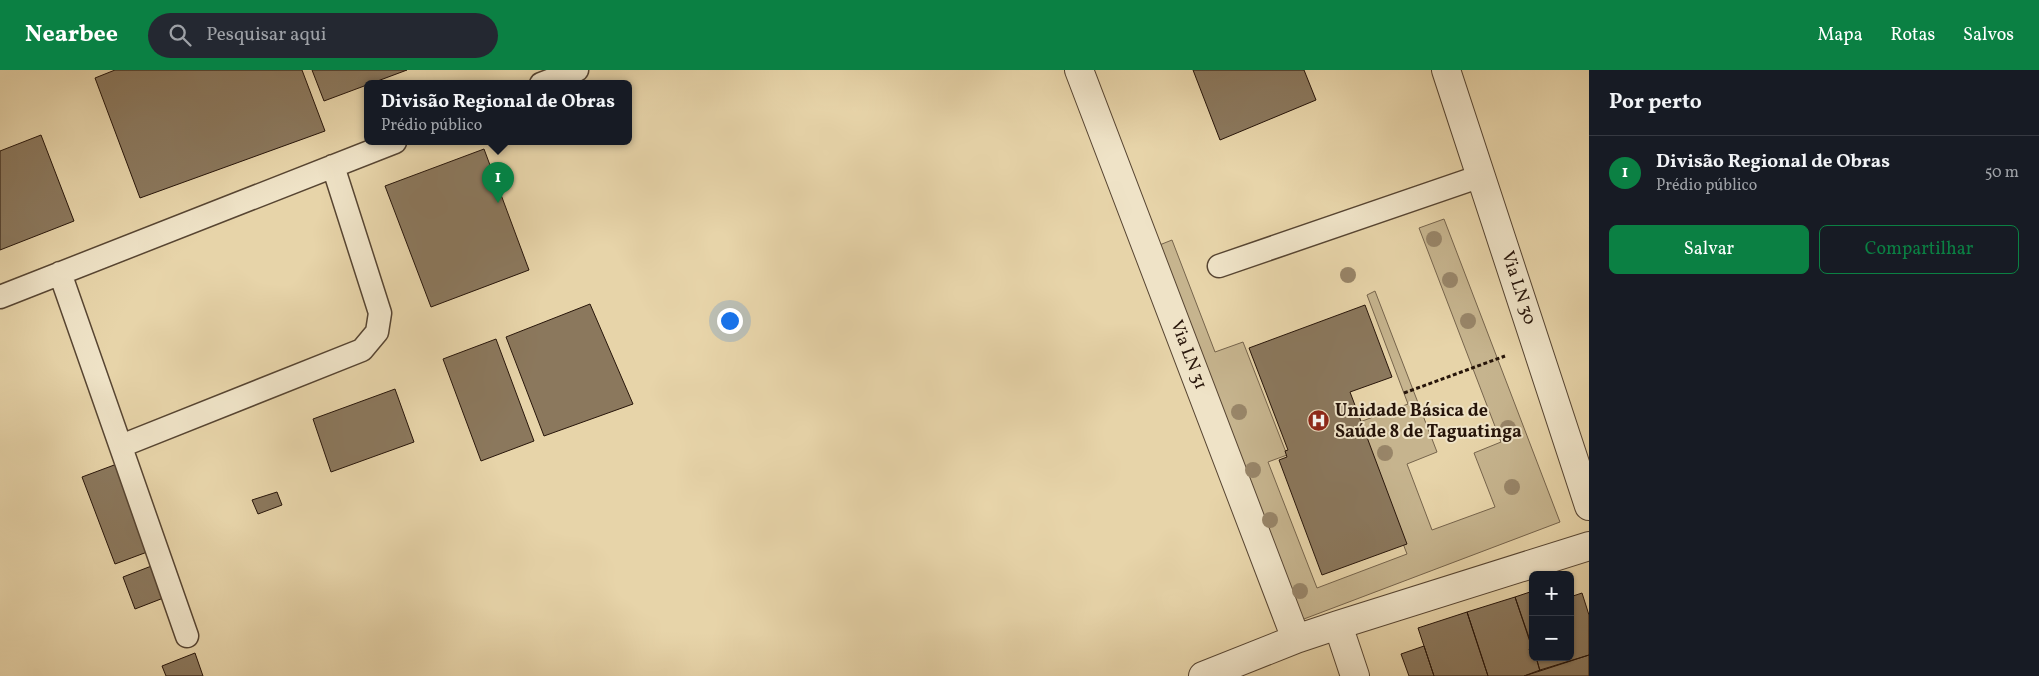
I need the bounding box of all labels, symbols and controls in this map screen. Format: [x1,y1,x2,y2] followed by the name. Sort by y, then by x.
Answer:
[148,13,498,58] search box
[25,18,118,52] text: Nearbee
[166,21,194,49] icon: search
[206,22,326,48] text: Pesquisar aqui
[1818,23,1863,48] text: Mapa
[1891,23,1935,48] text: Rotas
[1963,23,2014,48] text: Salvos
[364,80,632,145] popup
[1609,88,1702,117] text: Por perto
[381,89,615,115] text: Divisão Regional de Obras
[381,115,482,137] text: Prédio público
[1656,149,1890,175] text: Divisão Regional de Obras
[482,162,514,203] pin: 1
[1622,162,1628,184] text: 1
[1985,162,2019,184] text: 50 m
[1656,175,1757,197] text: Prédio público
[1609,225,1809,274] button: Salvar
[1819,225,2019,274] button: Compartilhar
[1494,248,1542,328] street label: Via LN 30
[717,308,743,334] your location
[1163,317,1213,393] street label: Via LN 31
[1335,399,1522,445] place label: Unidade Básica de Saúde 8 de Taguatinga
[1307,409,1331,433] hospital icon: Unidade Básica de Saúde 8 de Taguatinga
[1529,571,1574,661] map controls
[1529,571,1574,616] button: +
[1529,616,1574,661] button: −

